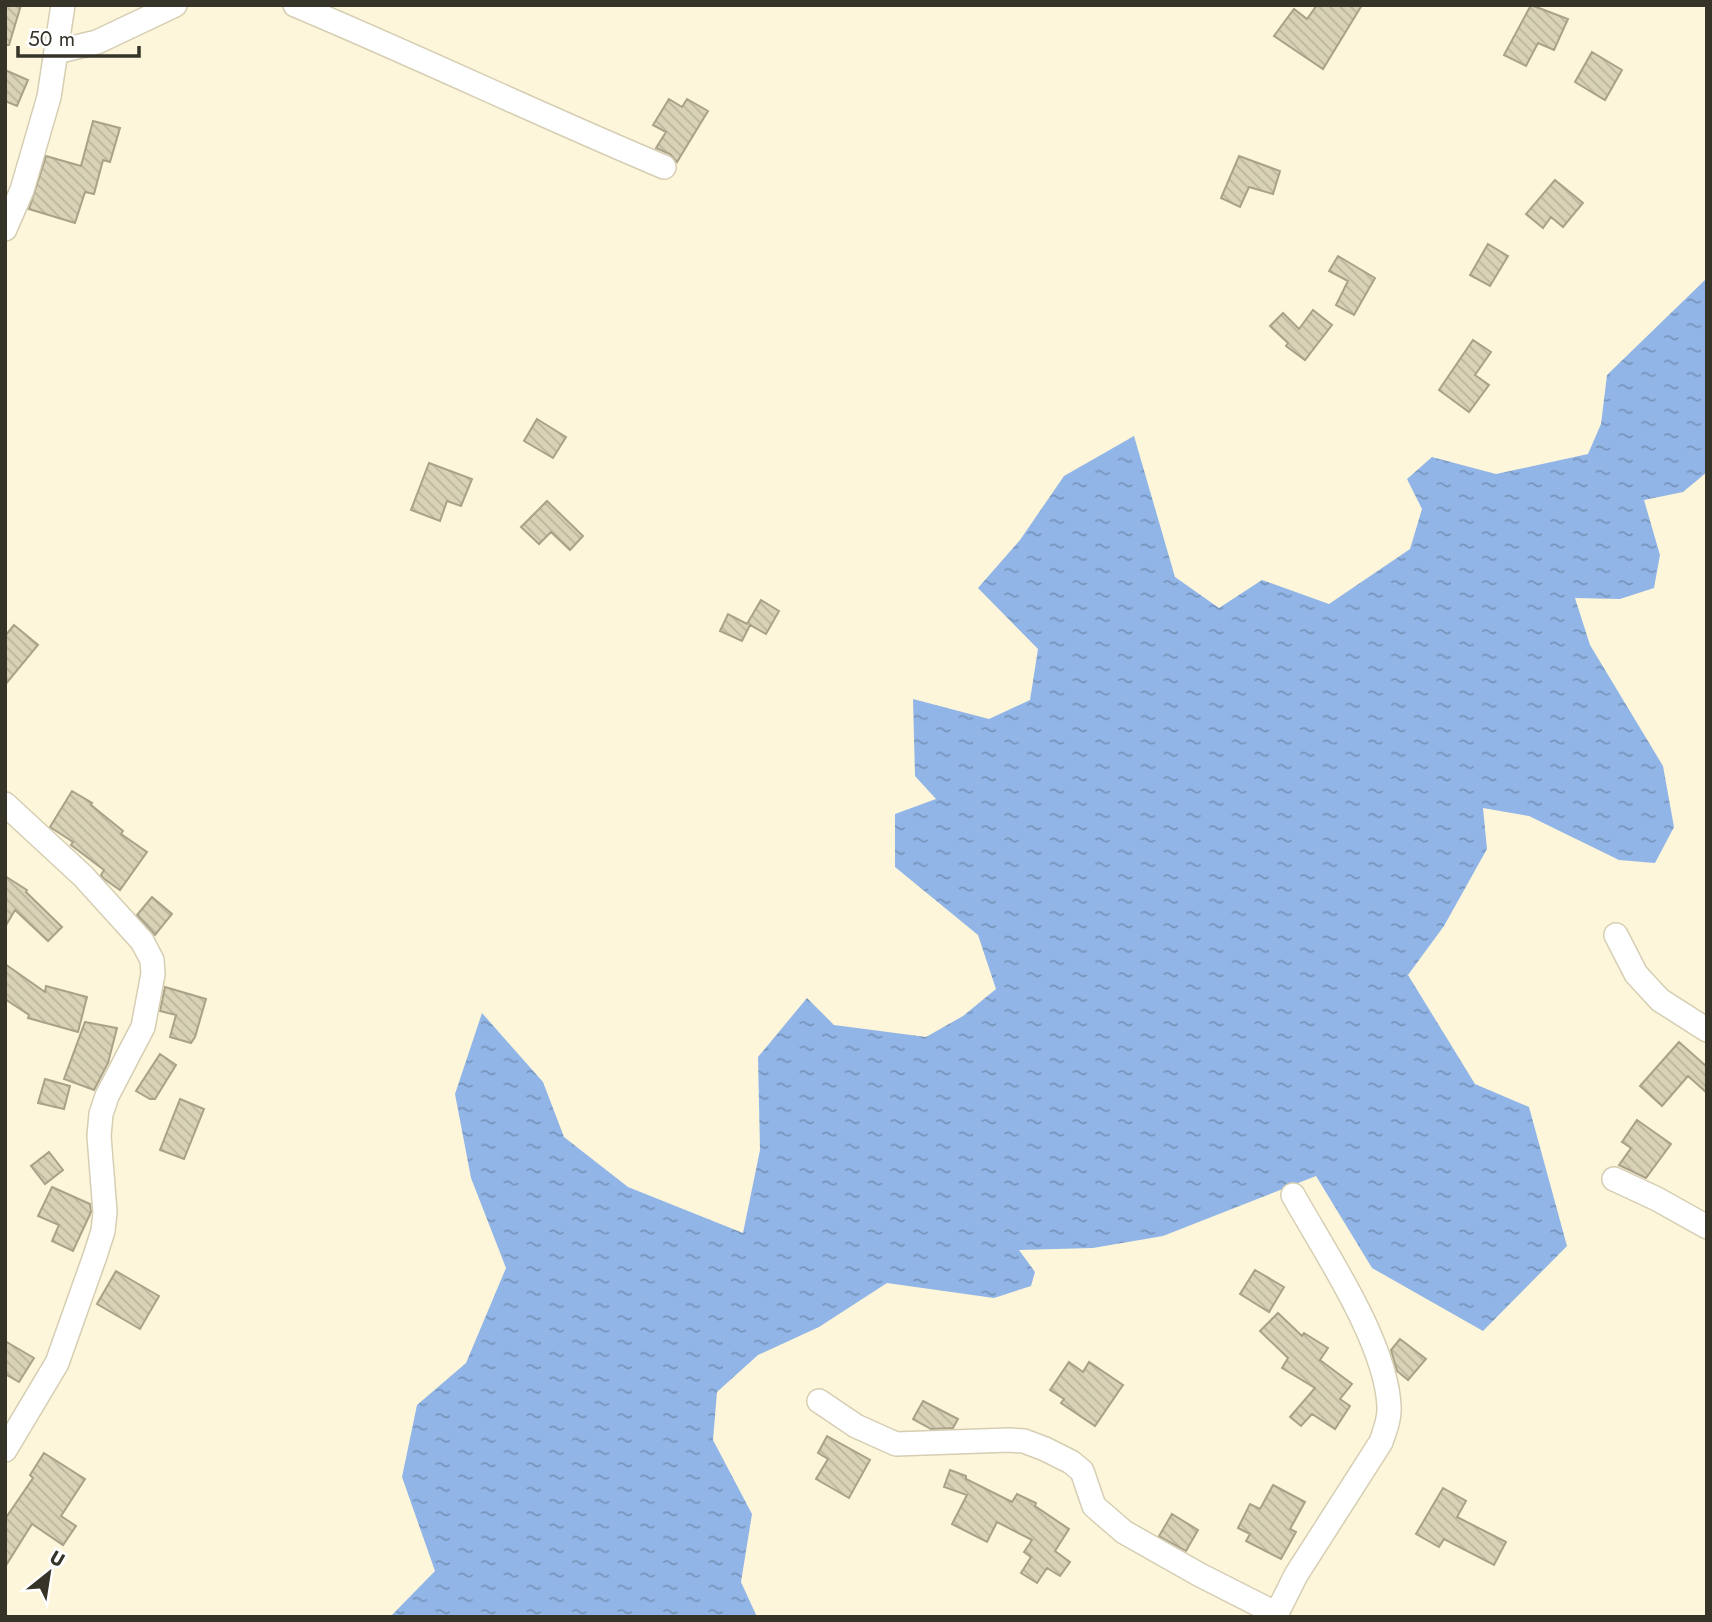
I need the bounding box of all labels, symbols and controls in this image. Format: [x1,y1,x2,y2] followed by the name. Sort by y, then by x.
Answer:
[18,14,138,58] scale bar
[28,24,75,54] text: 50 m
[14,1538,84,1608] north arrow
[45,1544,70,1574] text: U

